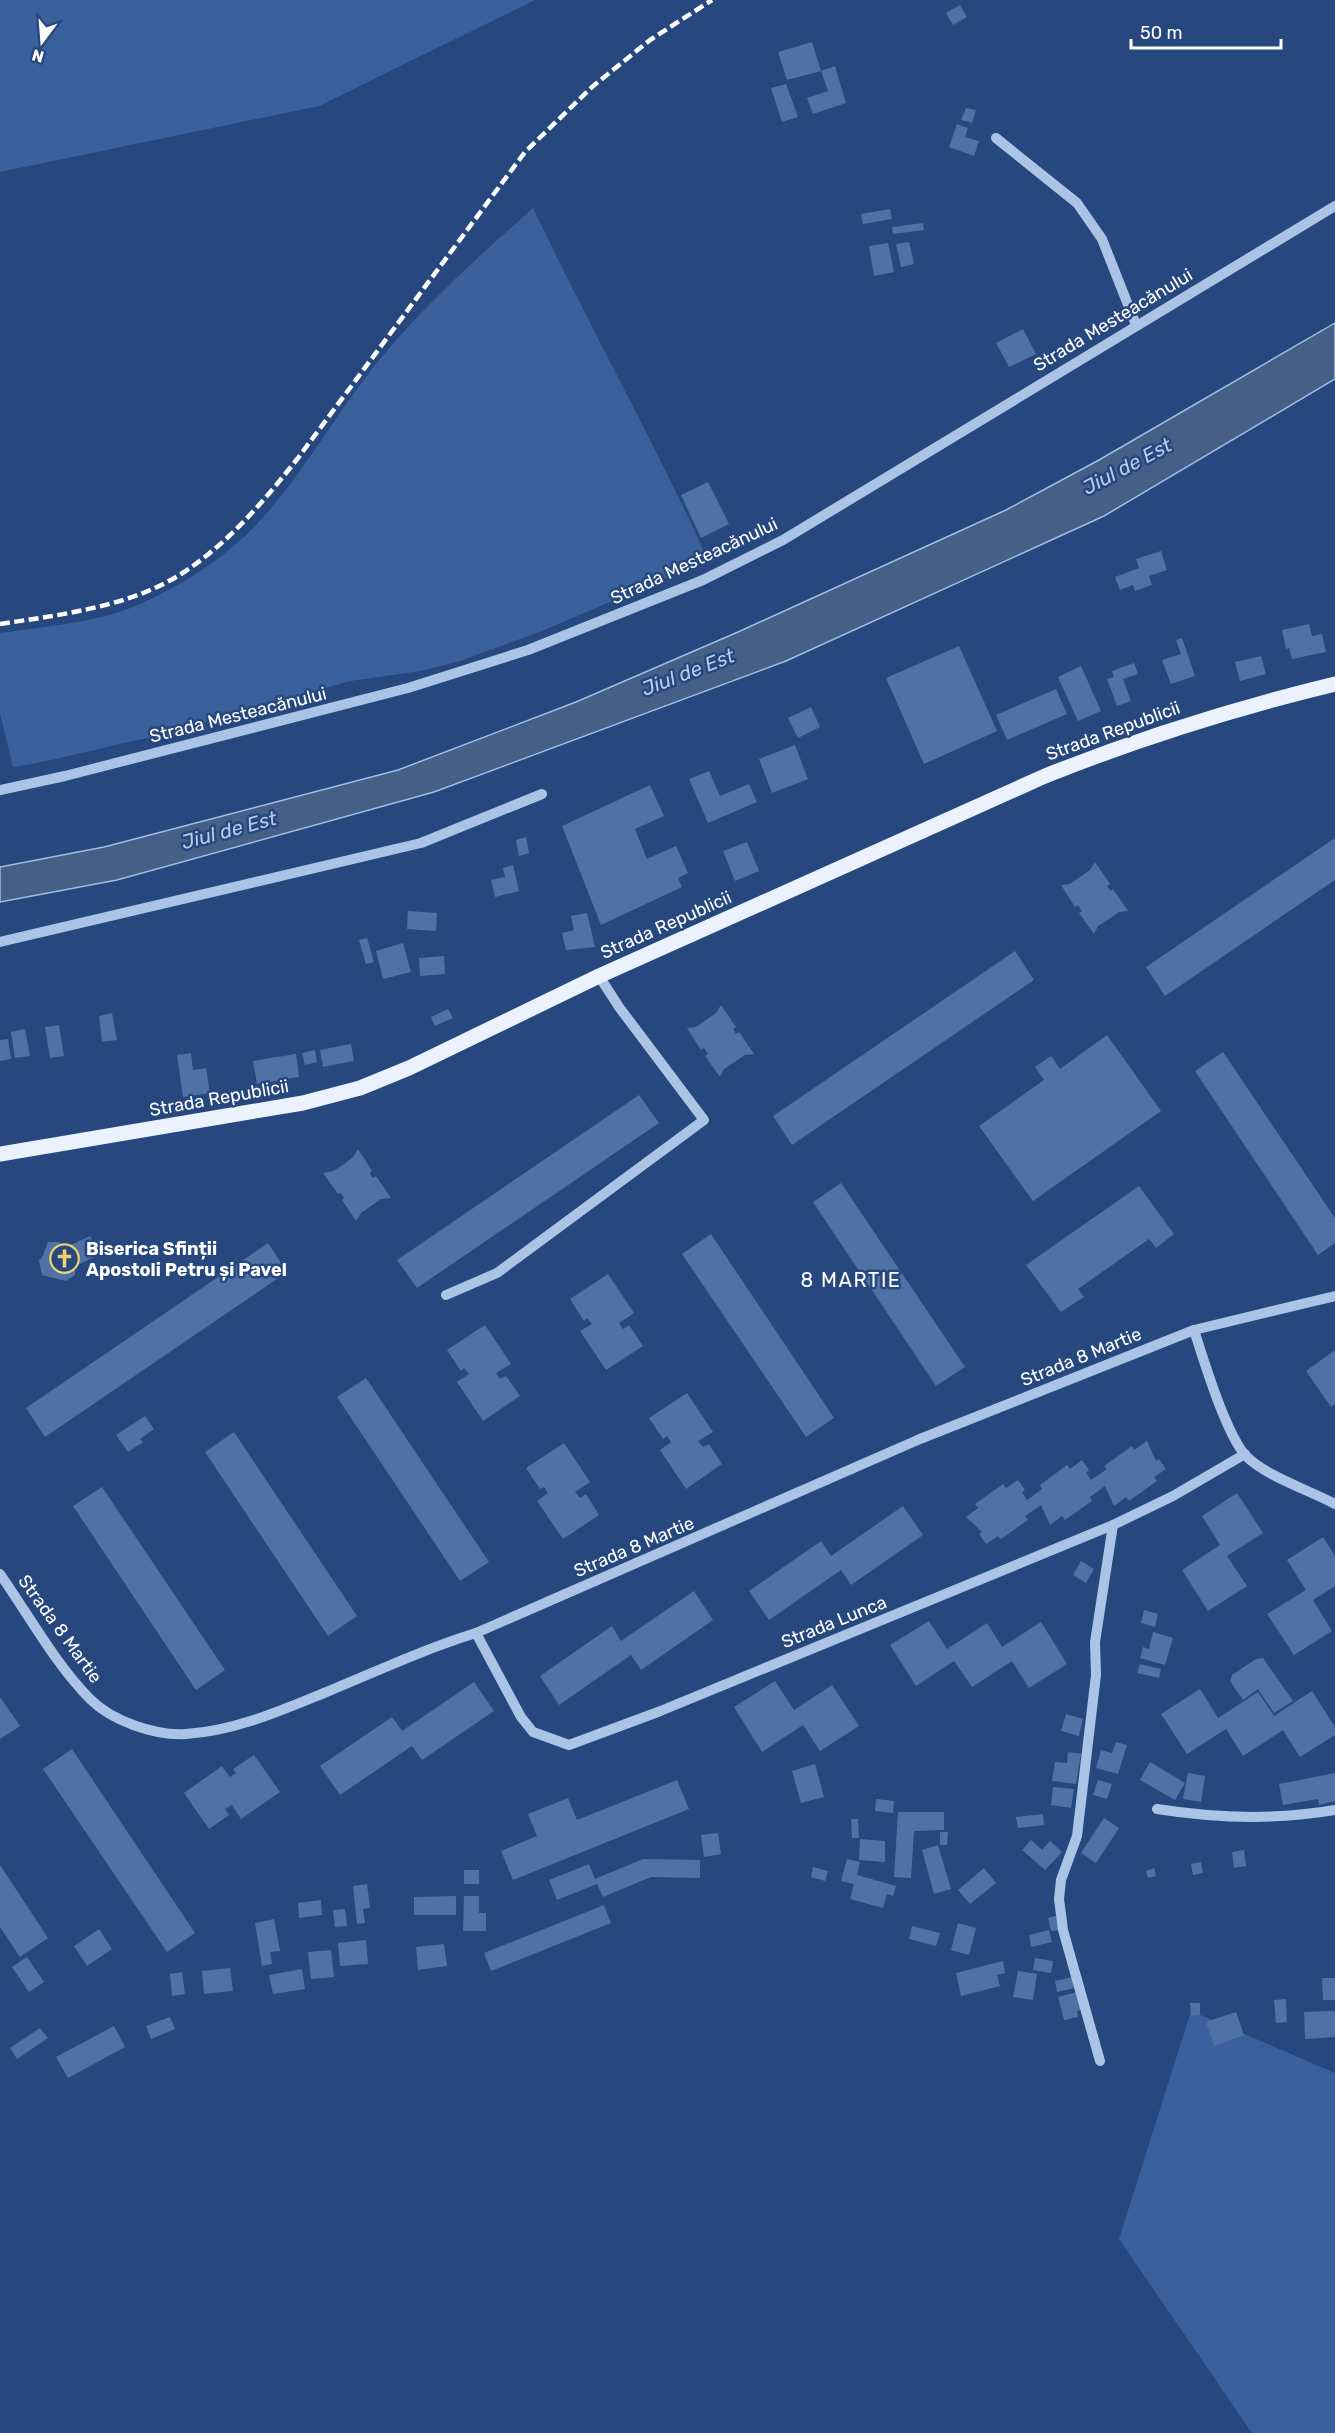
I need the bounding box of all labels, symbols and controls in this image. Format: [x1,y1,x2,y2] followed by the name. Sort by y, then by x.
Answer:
[12,12,72,72] north arrow
[1131,12,1281,50] scale bar
[1140,22,1183,44] text: 50 m
[30,45,46,67] text: N
[1029,264,1197,376] street label: Strada Mesteacănului
[1078,432,1176,499] water label: Jiul de Est
[607,513,781,609] street label: Strada Mesteacănului
[638,643,738,701] water label: Jiul de Est
[147,682,329,748] street label: Strada Mesteacănului
[1043,696,1183,766] street label: Strada Republicii
[179,806,279,854] water label: Jiul de Est
[597,886,735,964] street label: Strada Republicii
[147,1075,291,1121] street label: Strada Republicii
[86,1238,287,1281] place label: Biserica Sfinții Apostoli Petru și Pavel
[49,1243,81,1275] church icon: Biserica Sfinții Apostoli Petru și Pavel
[801,1268,902,1292] district label: 8 MARTIE
[1017,1323,1145,1391] street label: Strada 8 Martie
[571,1512,697,1582] street label: Strada 8 Martie
[13,1571,107,1687] street label: Strada 8 Martie
[778,1591,890,1653] street label: Strada Lunca

